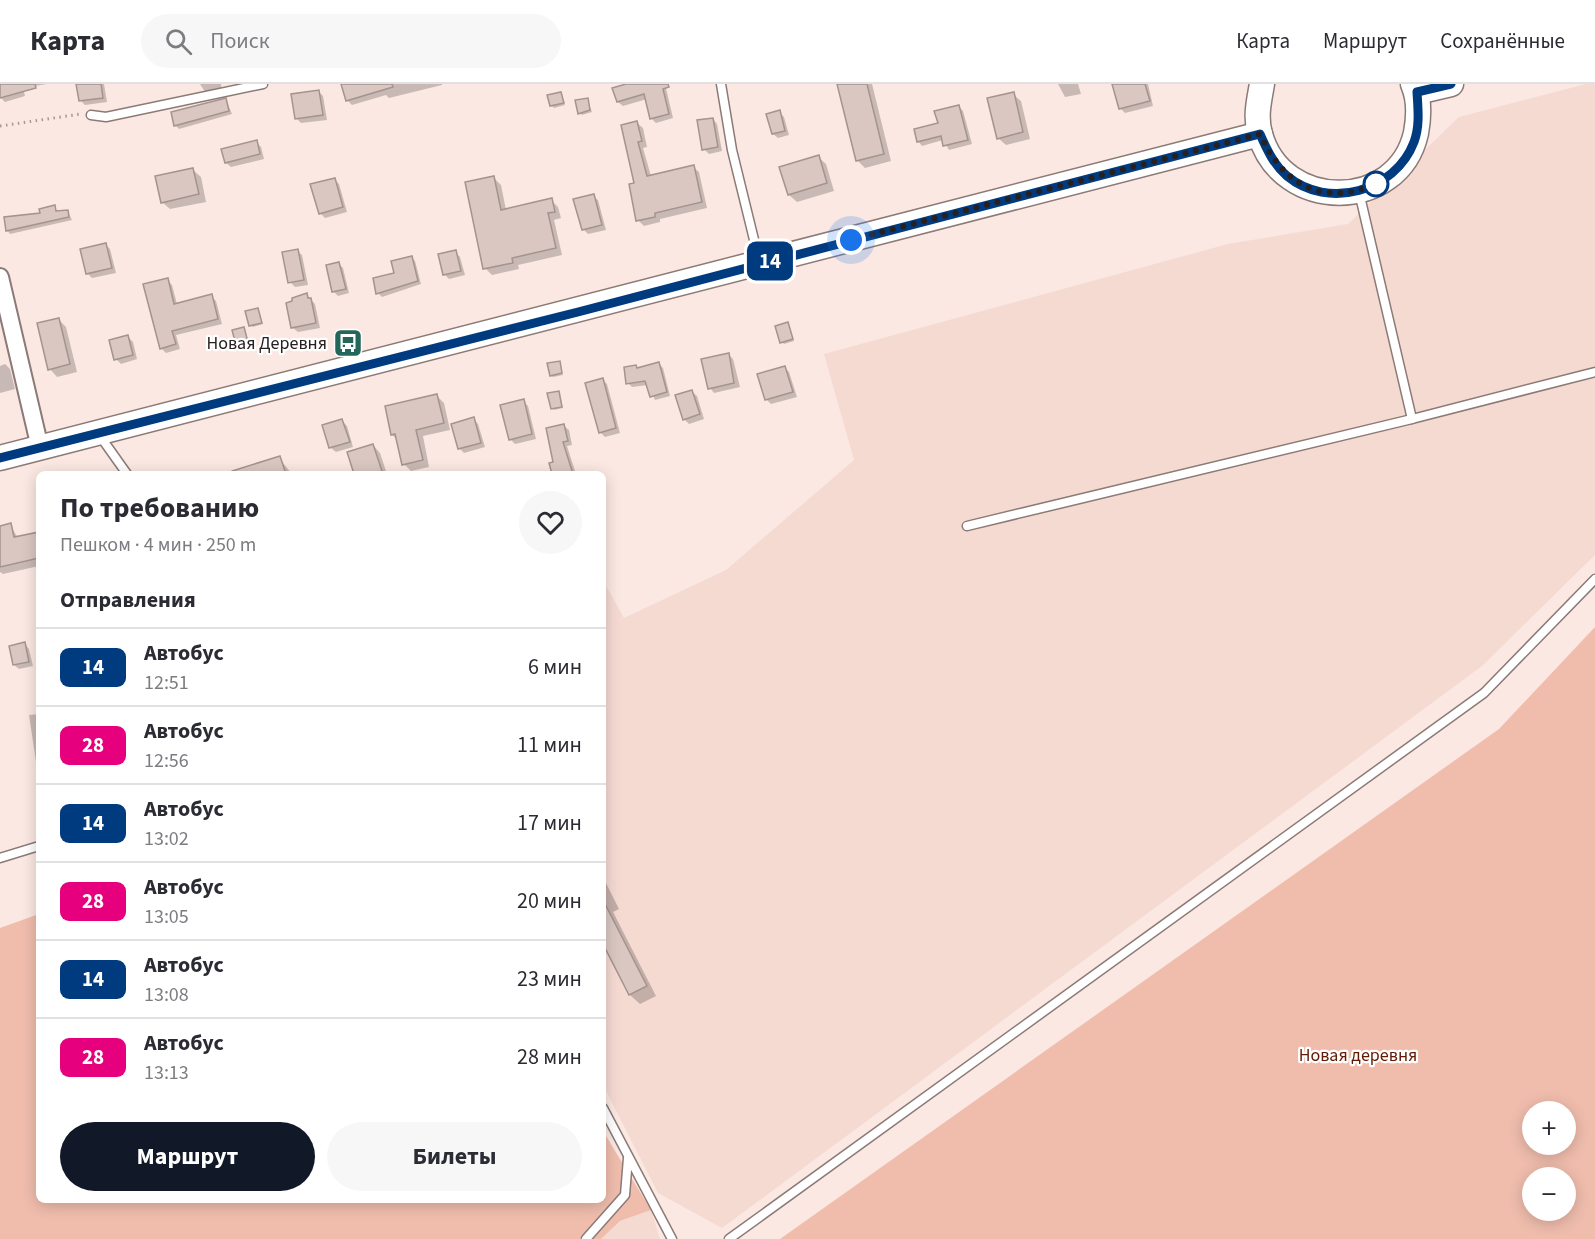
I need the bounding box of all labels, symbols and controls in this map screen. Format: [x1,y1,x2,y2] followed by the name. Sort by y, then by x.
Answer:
[141,14,561,68] search box
[30,21,105,61] text: Карта
[162,25,195,58] icon: search
[210,25,270,57] text: Поиск
[1236,26,1290,56] text: Карта
[1323,26,1407,56] text: Маршрут
[1440,26,1565,56] text: Сохранённые
[1363,171,1389,197] unlabelled marker
[836,225,866,255] your location
[743,242,797,280] line badge: 14
[759,246,781,276] text: 14
[332,327,364,359] bus stop icon: Новая Деревня
[206,331,327,356] place label: Новая Деревня
[60,488,259,528] text: По требованию
[519,491,582,554] button: heart
[60,531,256,559] text: Пешком · 4 мин · 250 m
[60,584,196,616] text: Отправления
[144,637,224,669] text: Автобус
[528,651,582,683] text: 6 мин
[82,652,104,682] text: 14
[144,669,189,697] text: 12:51
[144,715,224,747] text: Автобус
[517,729,582,761] text: 11 мин
[82,730,104,760] text: 28
[144,747,189,775] text: 12:56
[144,793,224,825] text: Автобус
[517,807,582,839] text: 17 мин
[82,808,104,838] text: 14
[144,825,189,853] text: 13:02
[144,871,224,903] text: Автобус
[517,885,582,917] text: 20 мин
[82,886,104,916] text: 28
[144,903,189,931] text: 13:05
[144,949,224,981] text: Автобус
[517,963,582,995] text: 23 мин
[82,964,104,994] text: 14
[144,981,189,1009] text: 13:08
[144,1027,224,1059] text: Автобус
[517,1041,582,1073] text: 28 мин
[82,1042,104,1072] text: 28
[1299,1043,1417,1068] park label: Новая деревня
[144,1059,189,1087] text: 13:13
[1522,1101,1576,1221] map controls
[1522,1101,1576,1155] button: +
[60,1122,315,1191] button: Маршрут
[327,1122,582,1191] button: Билеты
[1522,1167,1576,1221] button: −

